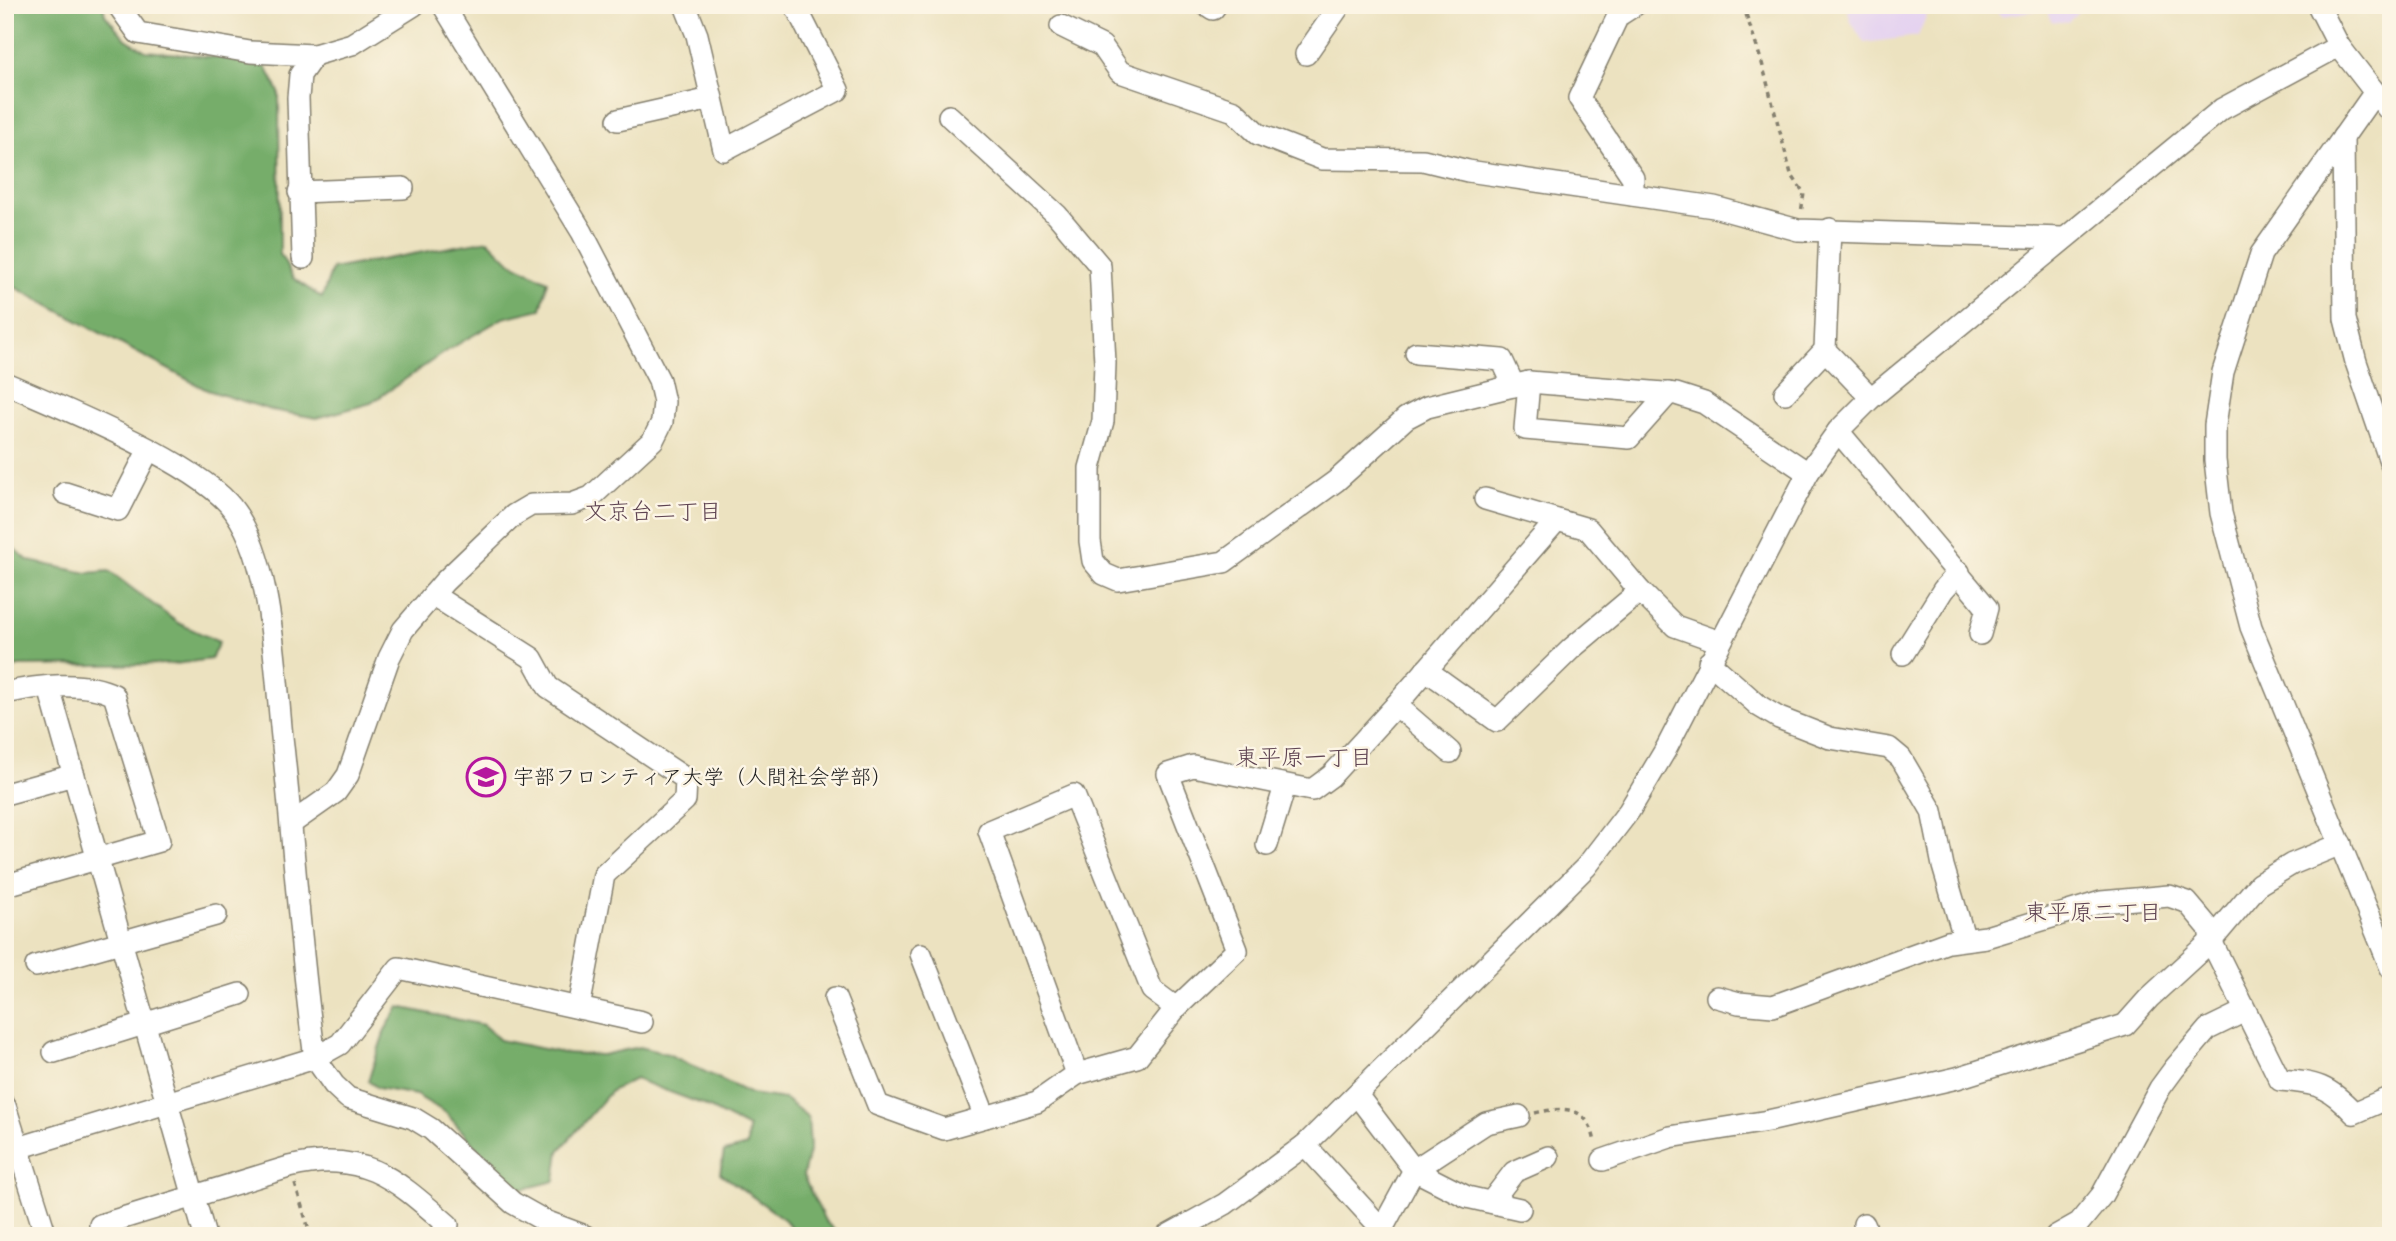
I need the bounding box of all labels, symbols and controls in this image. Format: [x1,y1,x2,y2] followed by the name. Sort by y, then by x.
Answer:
[584,497,722,525] district label: 文京台二丁目
[1235,743,1373,771] district label: 東平原一丁目
[465,756,507,798] school or university icon: 宇部フロンティア大学（人間社会学部）
[513,764,892,789] place label: 宇部フロンティア大学（人間社会学部）
[2024,898,2162,926] district label: 東平原二丁目

